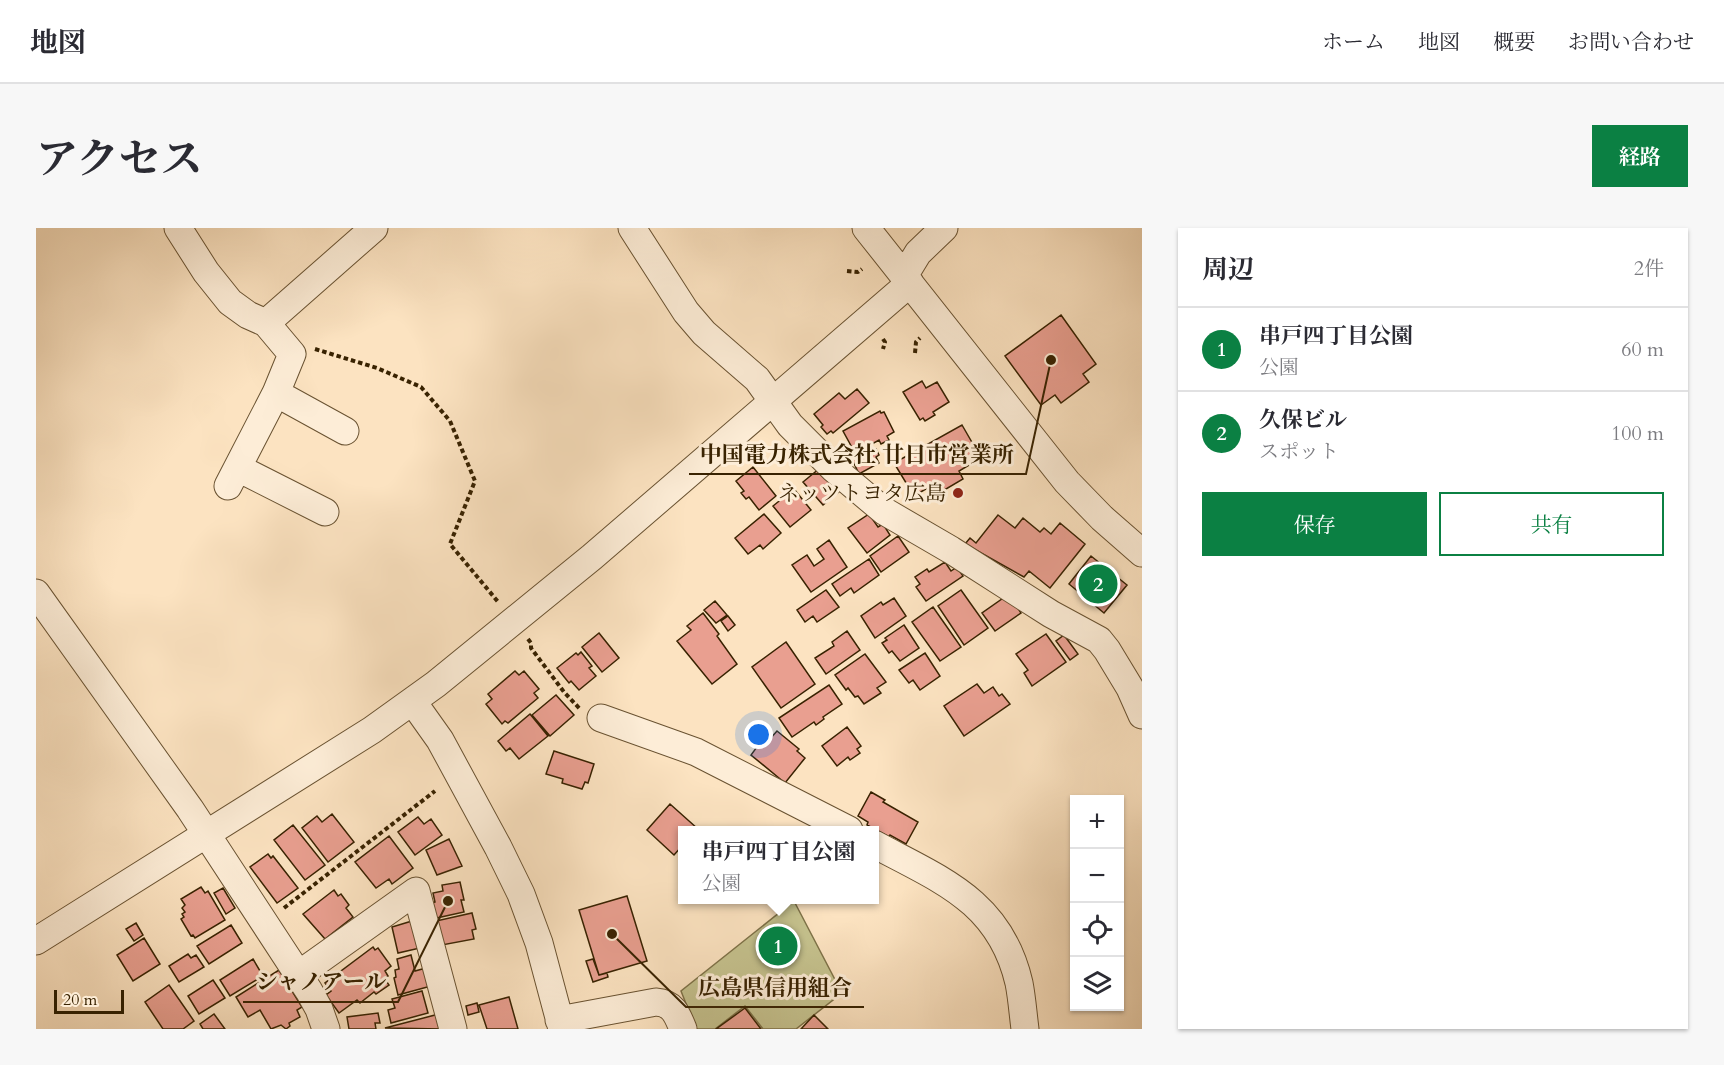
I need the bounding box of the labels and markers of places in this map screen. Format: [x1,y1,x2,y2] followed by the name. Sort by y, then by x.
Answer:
[689,434,1026,474] callout: 中国電力株式会社 廿日市営業所
[778,479,946,508] place label: ネッツトヨタ広島
[951,486,965,500] marker: ネッツトヨタ広島
[1078,562,1118,606] pin: 2
[758,924,798,968] pin: 1
[243,962,398,1002] callout: シャノアール
[686,967,864,1007] callout: 広島県信用組合

